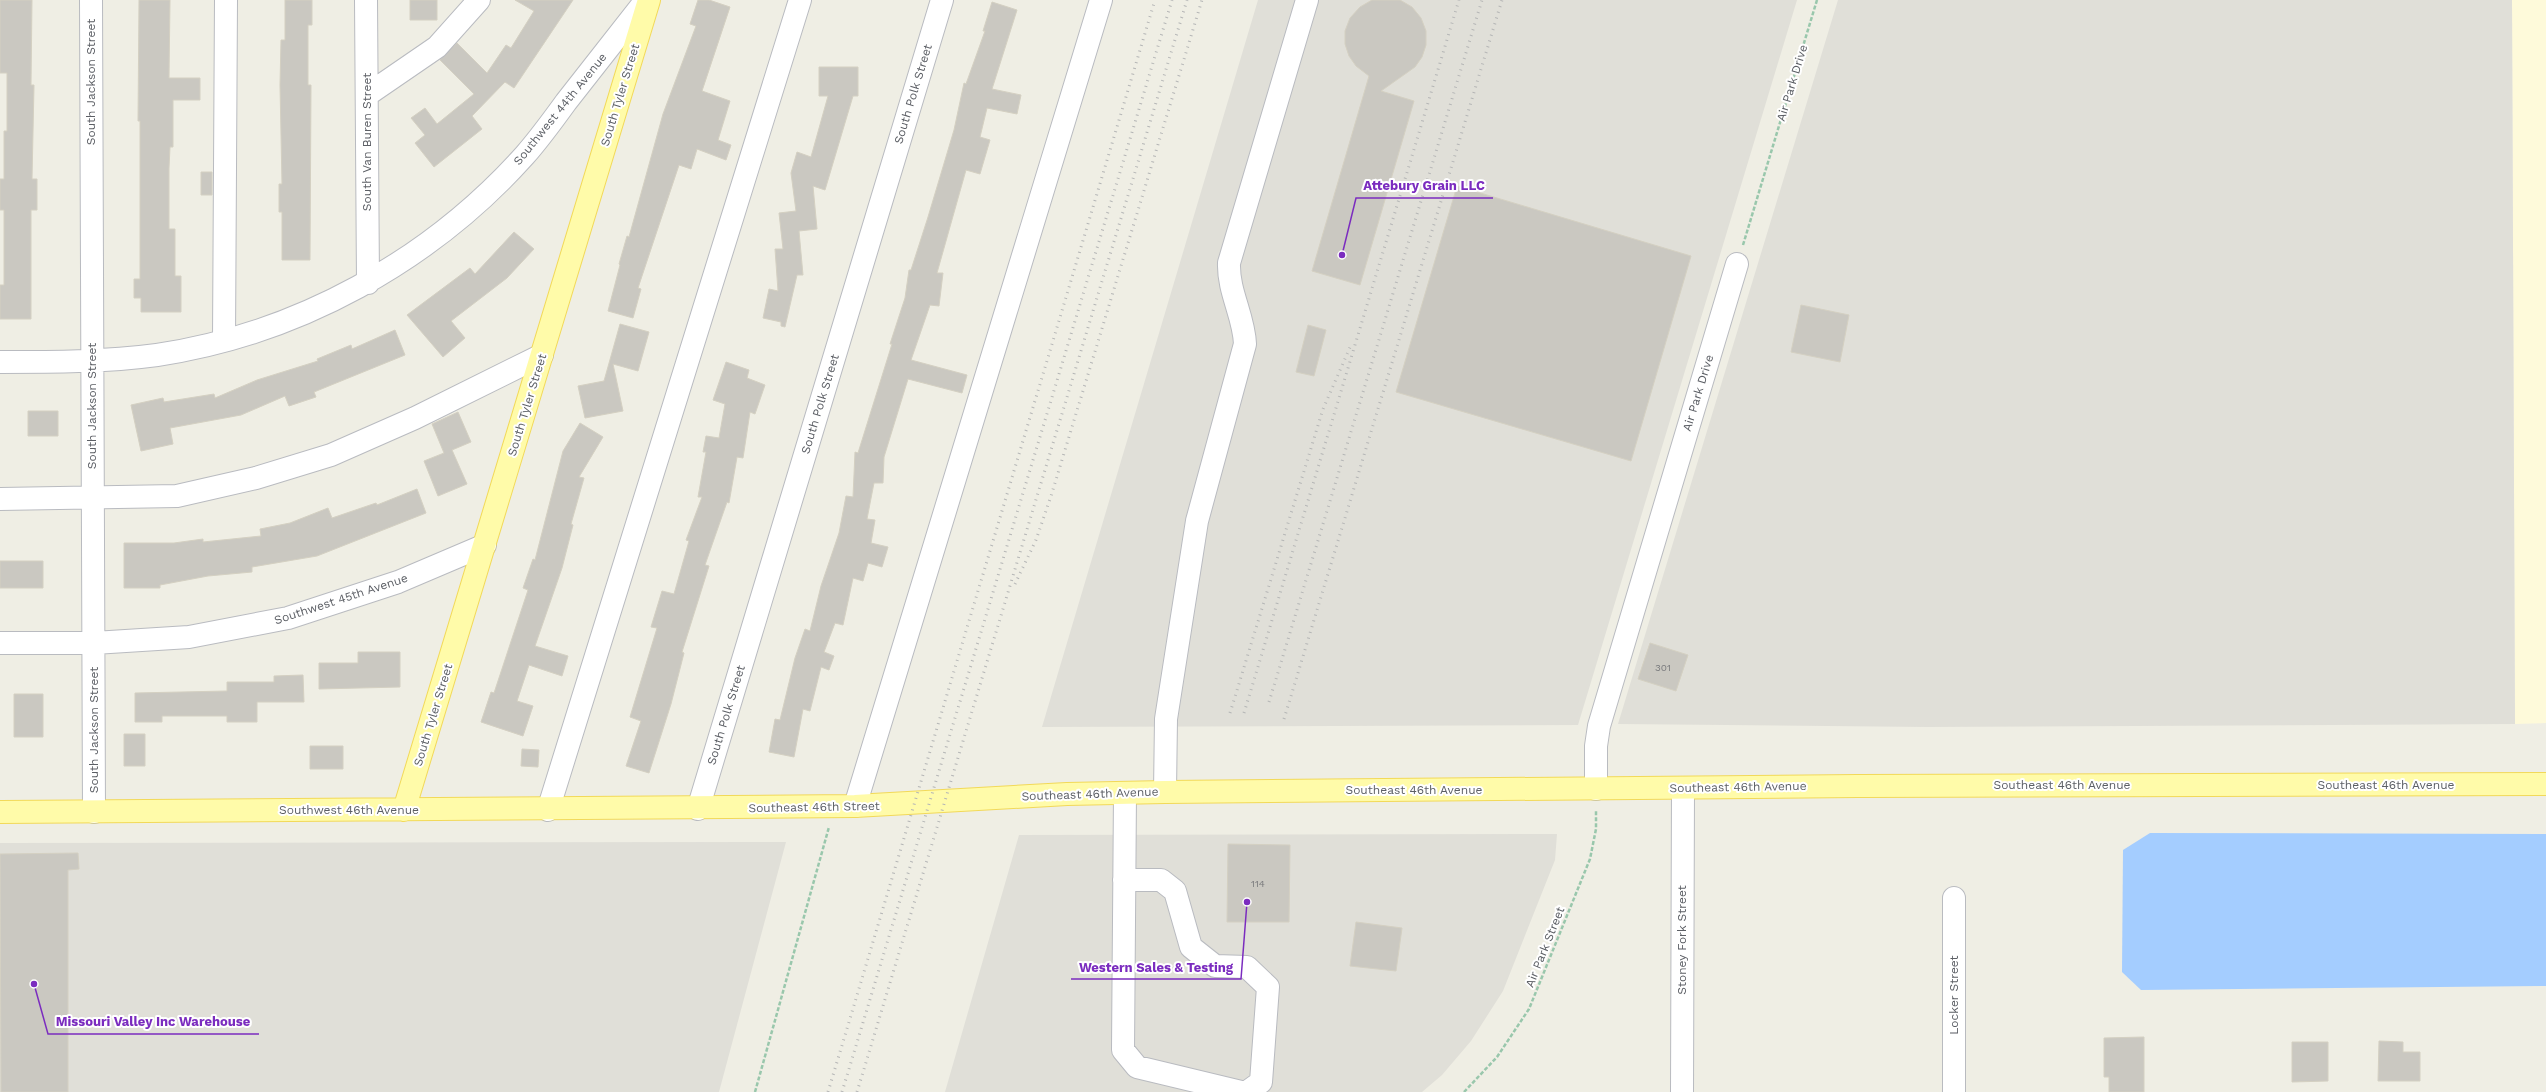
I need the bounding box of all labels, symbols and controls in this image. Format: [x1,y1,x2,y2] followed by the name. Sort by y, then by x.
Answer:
[84,19,98,145] street label: South Jackson Street
[598,42,642,148] street label: South Tyler Street
[891,42,935,146] street label: South Polk Street
[1774,43,1810,123] street label: Air Park Drive
[510,50,610,168] street label: Southwest 44th Avenue
[360,73,374,211] street label: South Van Buren Street
[1356,173,1493,198] callout: Attebury Grain LLC
[1363,178,1485,193] text: Attebury Grain LLC
[85,343,99,469] street label: South Jackson Street
[505,352,549,458] street label: South Tyler Street
[798,352,842,456] street label: South Polk Street
[1680,353,1716,433] street label: Air Park Drive
[272,571,410,627] street label: Southwest 45th Avenue
[411,662,455,768] street label: South Tyler Street
[1655,662,1671,673] house number: 301
[704,663,748,767] street label: South Polk Street
[87,667,101,793] street label: South Jackson Street
[1993,778,2131,792] street label: Southeast 46th Avenue
[2317,778,2455,792] street label: Southeast 46th Avenue
[1669,779,1807,795] street label: Southeast 46th Avenue
[1345,783,1483,797] street label: Southeast 46th Avenue
[1021,785,1159,803] street label: Southeast 46th Avenue
[748,799,880,815] street label: Southeast 46th Street
[279,803,419,817] street label: Southwest 46th Avenue
[1251,878,1265,889] house number: 114
[1675,885,1689,995] street label: Stoney Fork Street
[1522,905,1568,989] street label: Air Park Street
[1071,954,1241,979] callout: Western Sales & Testing
[1947,955,1961,1035] street label: Locker Street
[1079,960,1234,975] text: Western Sales & Testing
[48,1009,259,1034] callout: Missouri Valley Inc Warehouse
[56,1014,251,1029] text: Missouri Valley Inc Warehouse

